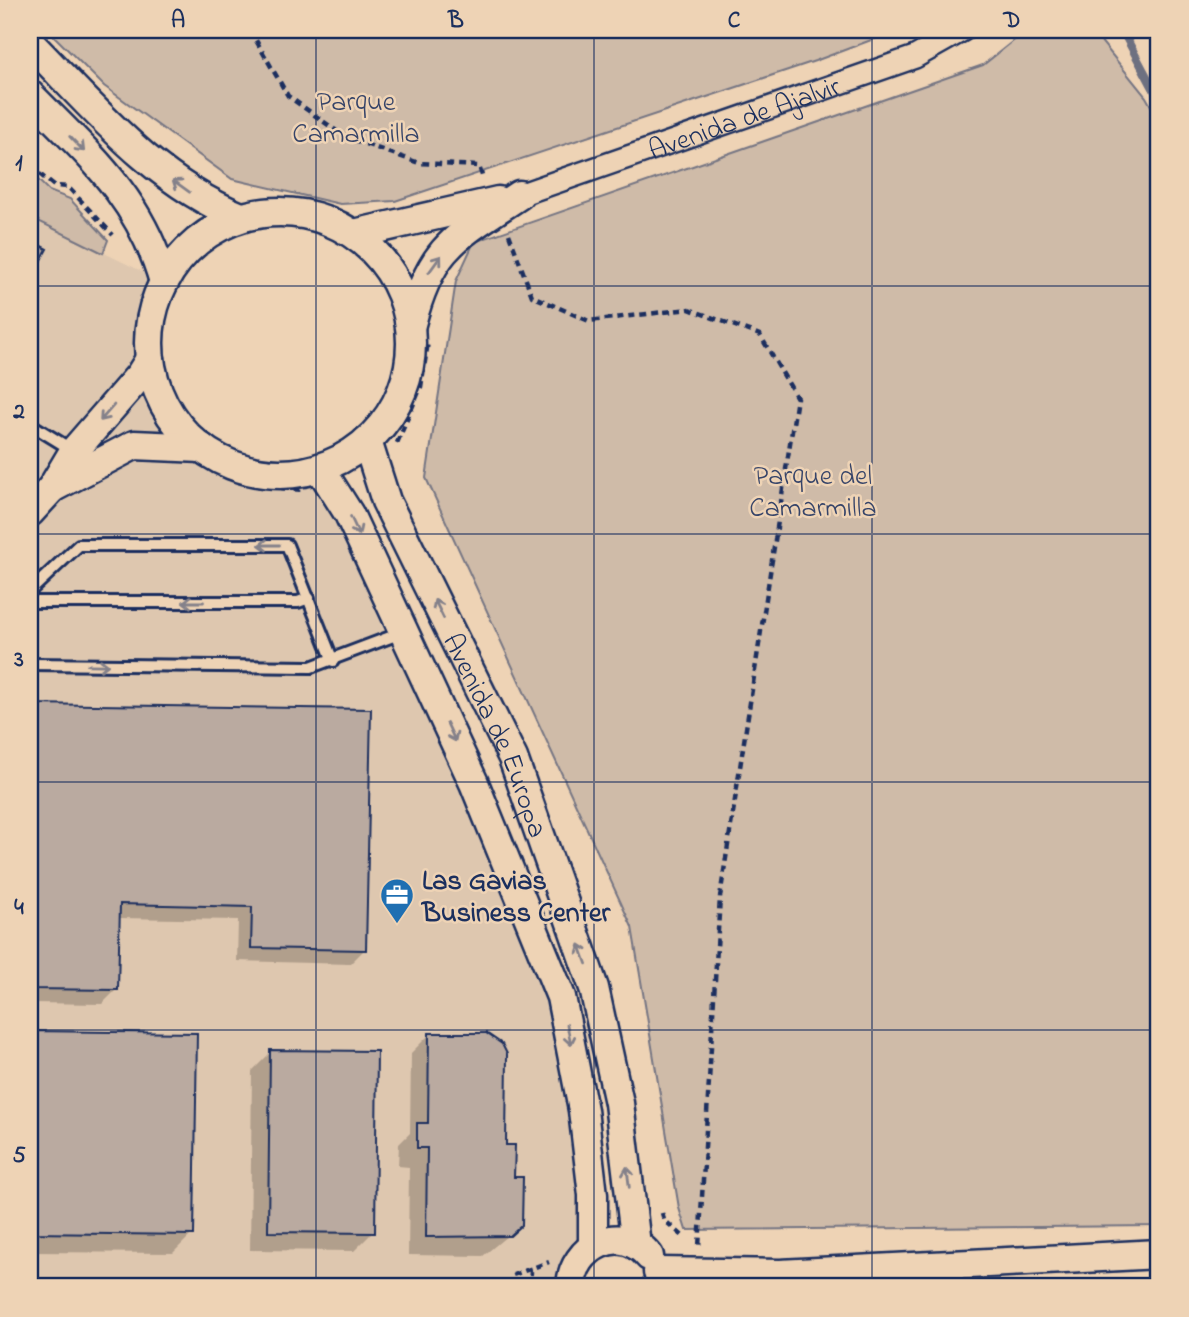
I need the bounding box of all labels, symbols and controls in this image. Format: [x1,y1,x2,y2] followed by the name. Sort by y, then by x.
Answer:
[171,5,185,38] text: A
[447,5,464,38] text: B
[728,5,741,38] text: C
[1003,5,1020,38] text: D
[643,67,847,172] street label: Avenida de Ajalvir
[292,83,420,156] park label: Parque Camarmilla
[69,135,86,152] one-way arrow
[15,148,23,181] text: 1
[172,178,190,193] one-way arrow
[427,255,442,274] one-way arrow
[12,396,25,429] text: 2
[99,403,115,421] one-way arrow
[749,457,877,530] park label: Parque del Camarmilla
[349,515,362,536] one-way arrow
[258,538,281,552] one-way arrow
[181,595,204,609] one-way arrow
[432,599,446,620] one-way arrow
[431,627,556,844] street label: Avenida de Europa
[13,644,24,677] text: 3
[86,658,109,671] one-way arrow
[445,721,458,742] one-way arrow
[420,862,612,935] place label: Las Gavias Business Center
[378,876,416,925] office icon: Las Gavias Business Center
[14,892,24,925] text: 4
[575,944,588,966] one-way arrow
[562,1023,576,1046] one-way arrow
[12,1140,26,1173] text: 5
[621,1166,634,1189] one-way arrow

